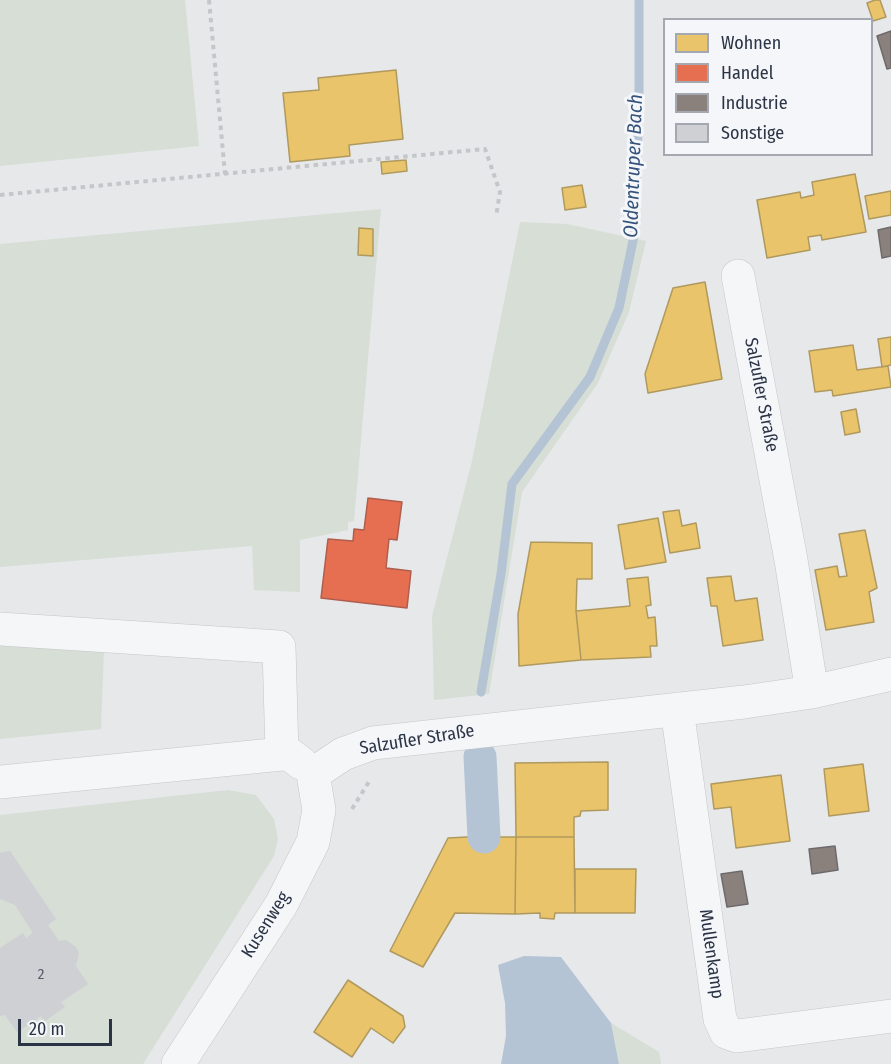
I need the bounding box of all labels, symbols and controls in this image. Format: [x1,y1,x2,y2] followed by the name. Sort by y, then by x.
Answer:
[663,18,873,156] legend
[721,32,781,54] text: Wohnen
[721,62,774,84] text: Handel
[721,92,788,114] text: Industrie
[619,94,649,238] water label: Oldentruper Bach
[721,122,784,144] text: Sonstige
[739,336,783,454] street label: Salzufler Straße
[358,720,476,760] street label: Salzufler Straße
[237,888,295,962] street label: Kusenweg
[694,908,728,1000] street label: Mullenkamp
[38,966,44,984] house number: 2
[21,1007,116,1045] scale bar
[29,1018,64,1040] text: 20 m

